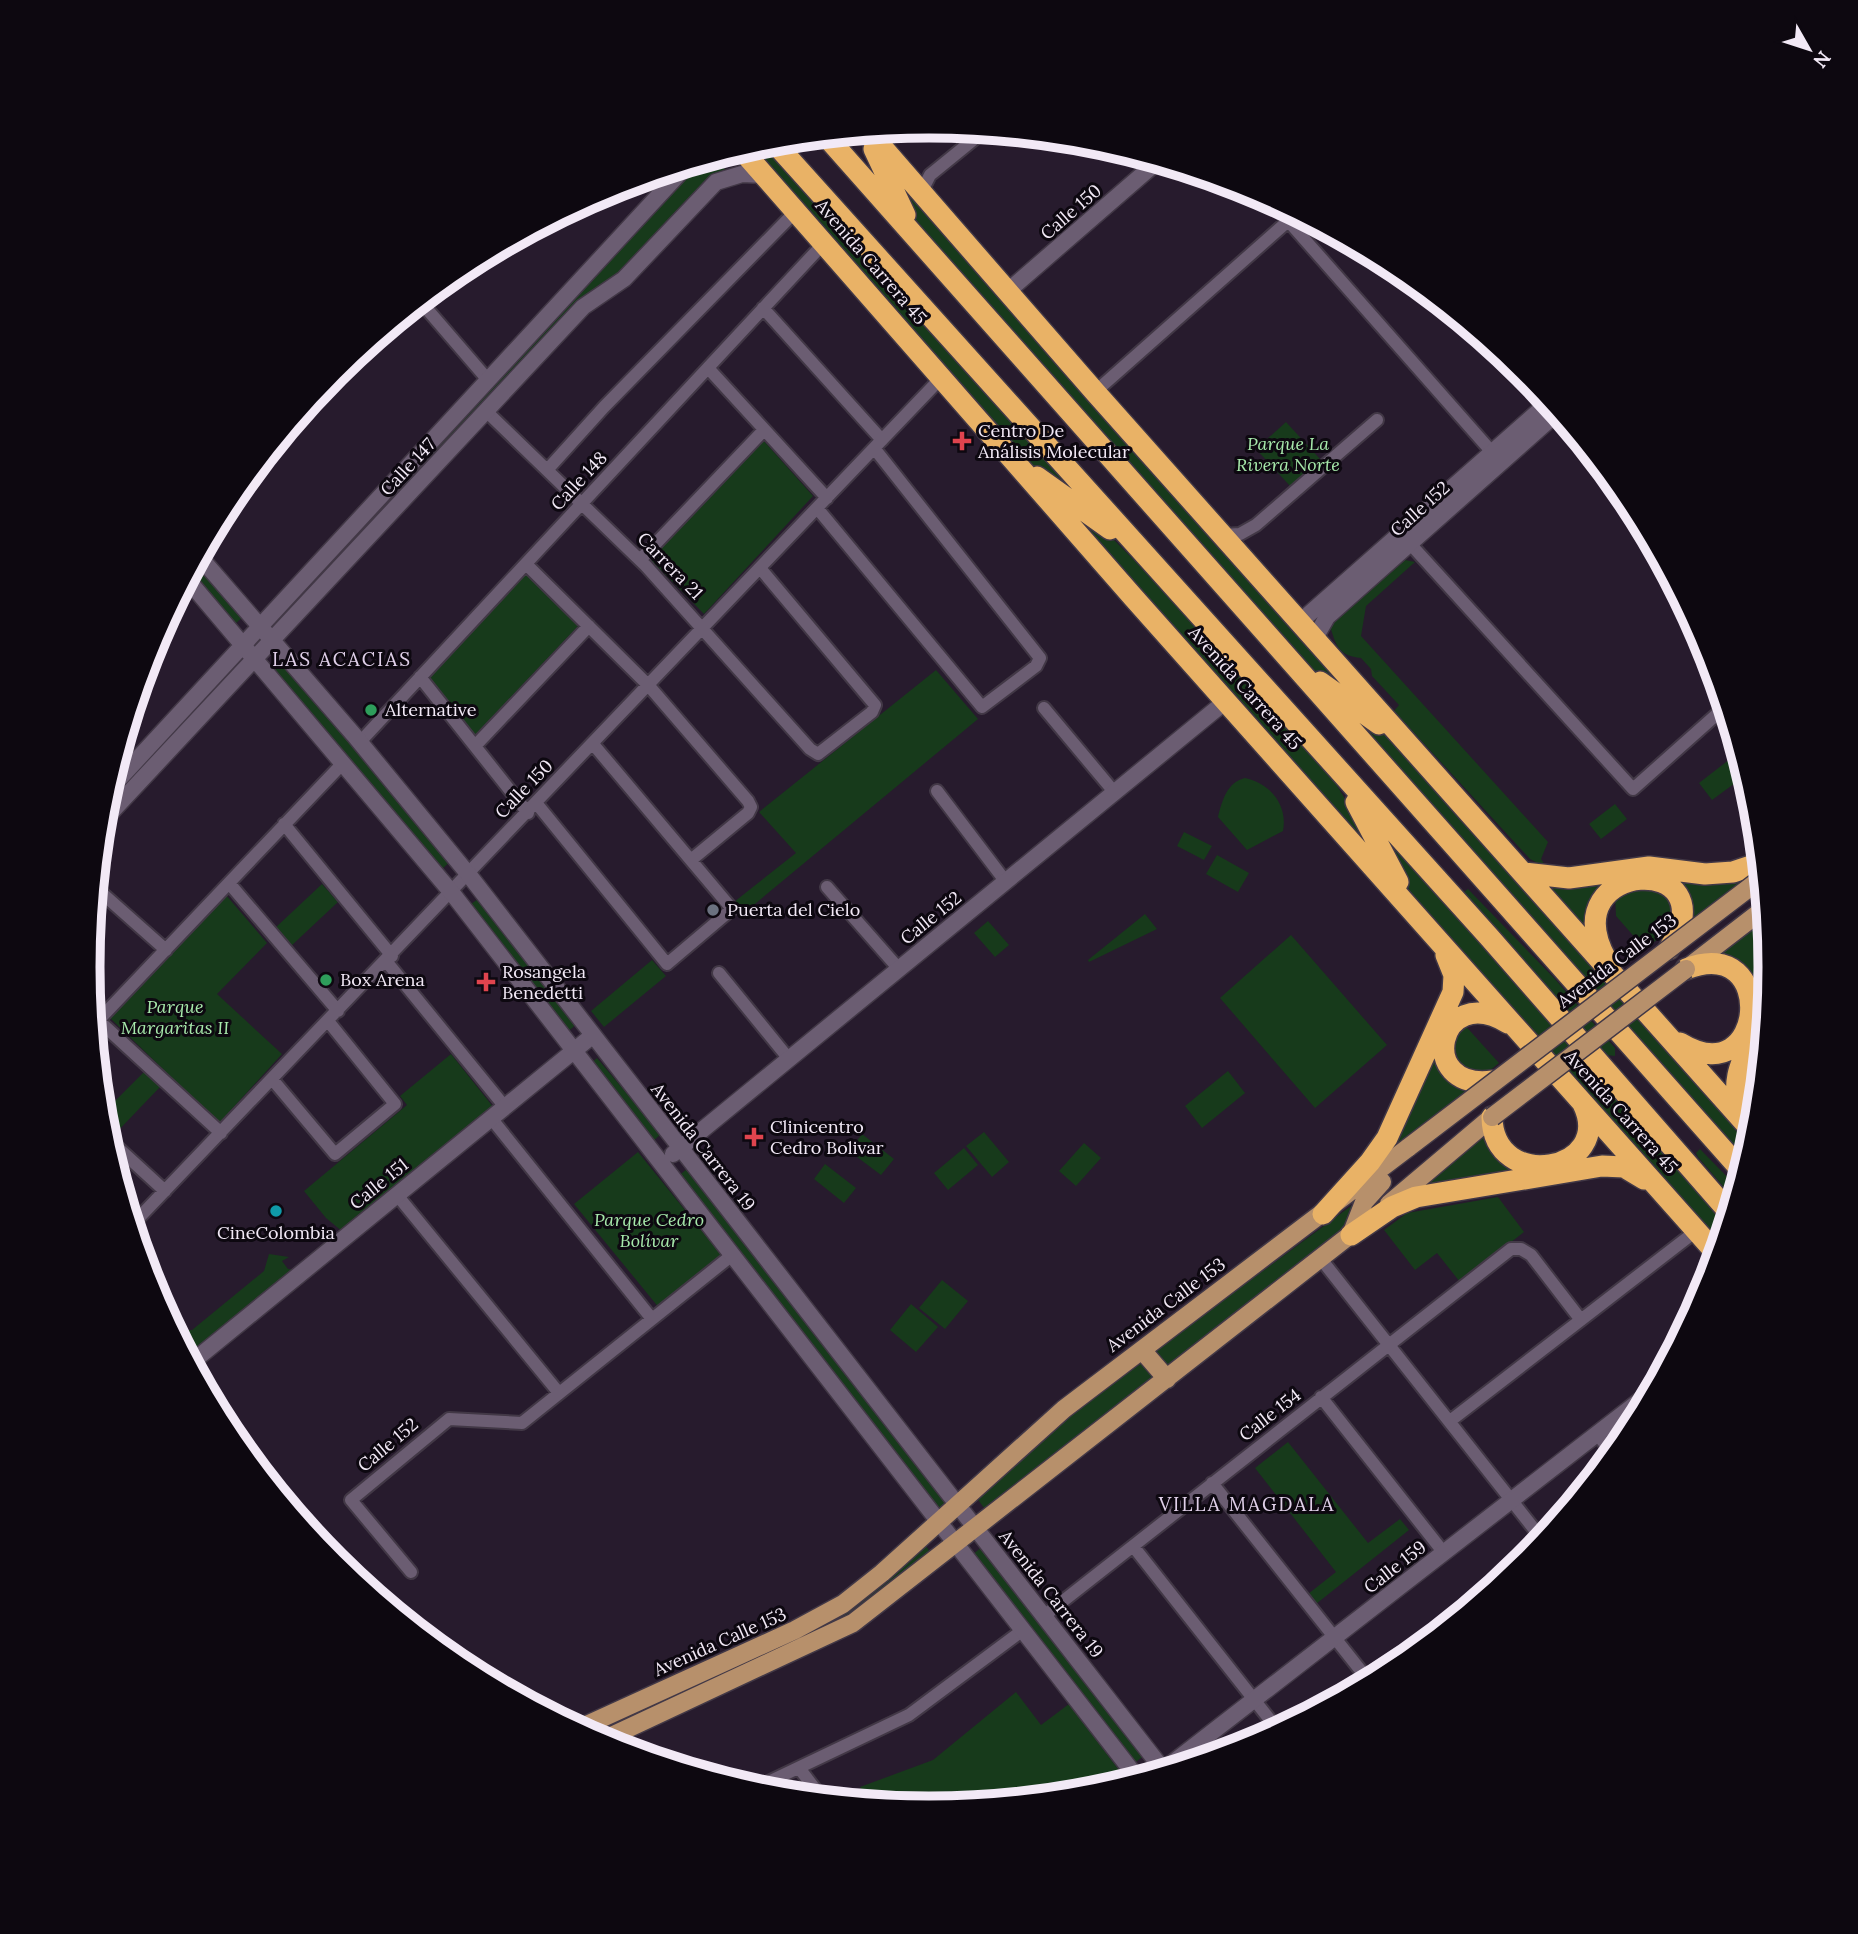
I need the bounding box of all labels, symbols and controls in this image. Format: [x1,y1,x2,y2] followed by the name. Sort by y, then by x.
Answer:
[1774,14,1844,84] north arrow
[1808,46,1836,73] text: N
[1035,179,1106,244] street label: Calle 150
[810,193,932,329] street label: Avenida Carrera 45
[977,419,1130,463] place label: Centro De Análisis Molecular
[952,431,972,451] marker: Centro De Análisis Molecular
[1236,432,1340,476] park label: Parque La Rivera Norte
[375,433,440,500] street label: Calle 147
[545,446,612,515] street label: Calle 148
[1385,476,1454,541] street label: Calle 152
[633,527,708,604] street label: Carrera 21
[1183,620,1307,754] street label: Avenida Carrera 45
[272,647,412,671] district label: LAS ACACIAS
[384,698,477,721] place label: Alternative
[363,702,379,718] marker: Alternative
[490,754,558,823] street label: Calle 150
[895,886,966,949] street label: Calle 152
[727,898,860,921] place label: Puerta del Cielo
[705,902,721,918] marker: Puerta del Cielo
[1552,908,1681,1013] street label: Avenida Calle 153
[502,960,586,1004] place label: Rosangela Benedetti
[340,968,425,991] place label: Box Arena
[318,972,334,988] marker: Box Arena
[476,972,496,992] marker: Rosangela Benedetti
[121,995,229,1039] park label: Parque Margaritas II
[1559,1044,1683,1178] street label: Avenida Carrera 45
[646,1077,761,1215] street label: Avenida Carrera 19
[770,1115,884,1159] place label: Clinicentro Cedro Bolivar
[744,1127,764,1147] marker: Clinicentro Cedro Bolivar
[345,1153,413,1214] street label: Calle 151
[268,1203,284,1219] marker: CineColombia
[594,1208,704,1252] park label: Parque Cedro Bolívar
[217,1221,335,1244] place label: CineColombia
[1101,1252,1230,1357] street label: Avenida Calle 153
[1234,1383,1305,1446] street label: Calle 154
[353,1413,423,1477] street label: Calle 152
[1158,1492,1335,1516] district label: VILLA MAGDALA
[994,1524,1109,1662] street label: Avenida Carrera 19
[1359,1535,1431,1598] street label: Calle 159
[649,1602,790,1682] street label: Avenida Calle 153

